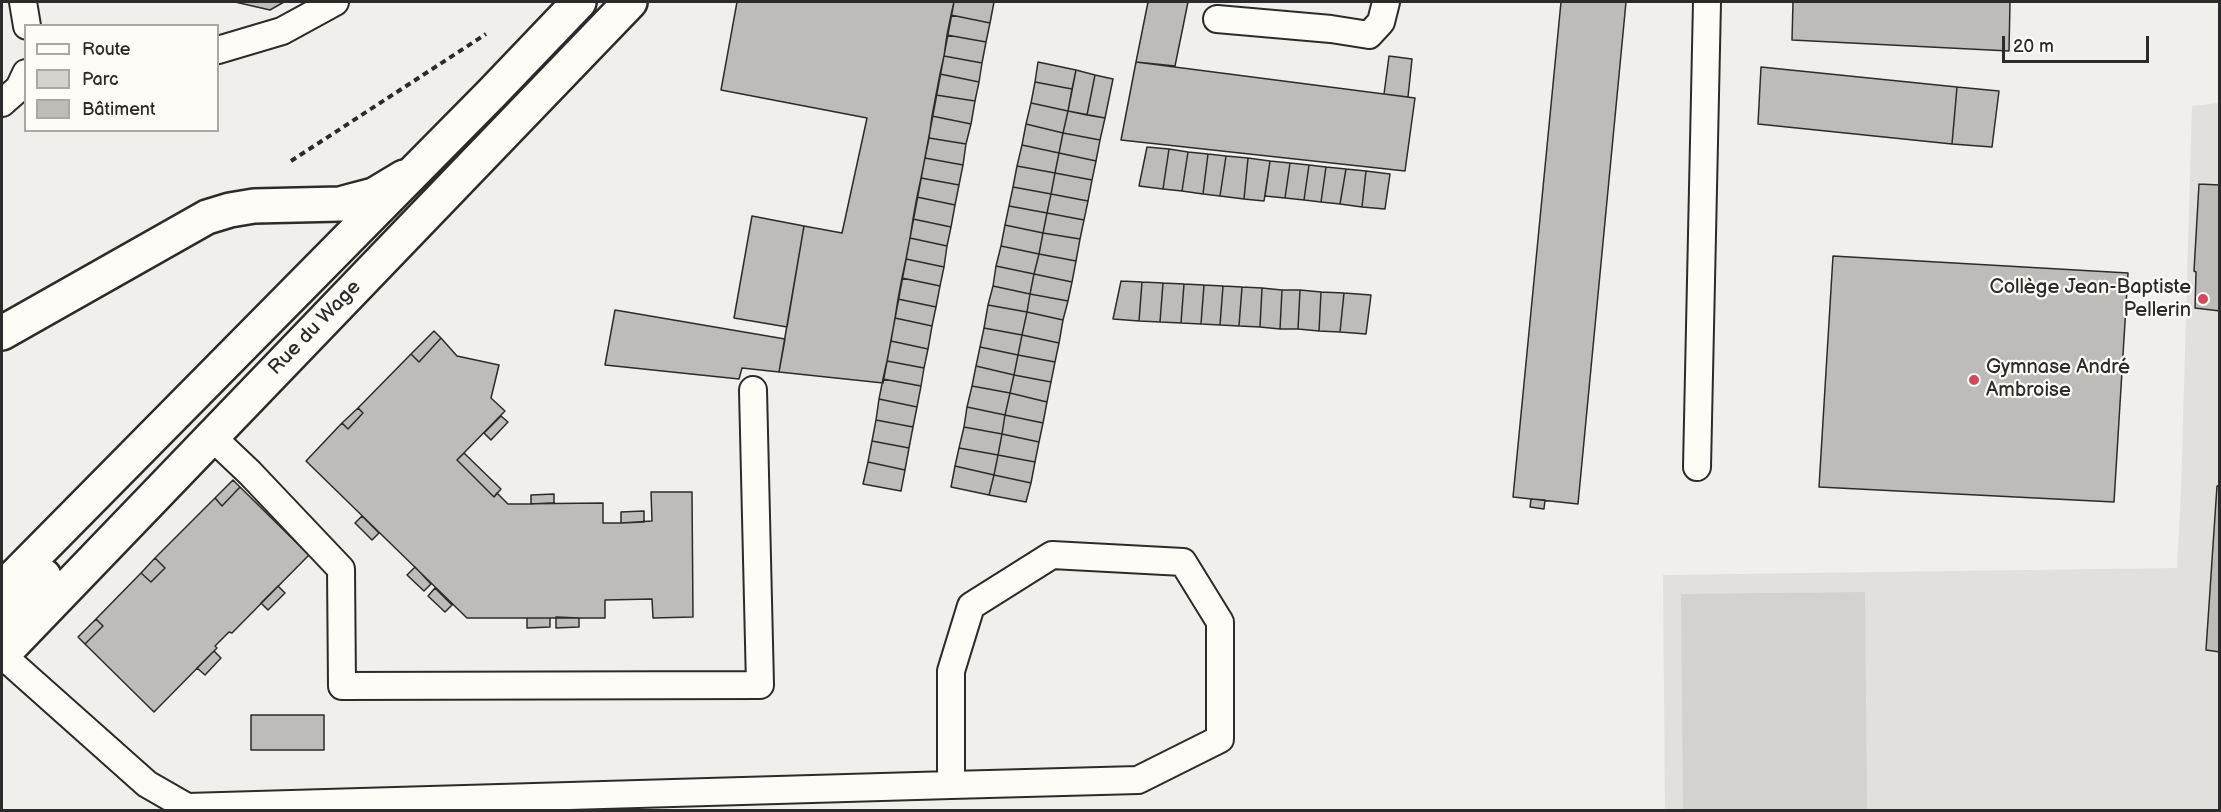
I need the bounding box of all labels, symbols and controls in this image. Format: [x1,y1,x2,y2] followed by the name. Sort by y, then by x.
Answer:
[24,24,219,132] legend
[2005,24,2152,62] scale bar
[2013,36,2054,57] text: 20 m
[82,39,131,60] text: Route
[82,69,119,90] text: Parc
[82,99,156,120] text: Bâtiment
[264,276,366,380] street label: Rue du Wage
[1989,276,2191,323] place label: Collège Jean-Baptiste Pellerin
[2196,292,2210,306] marker: Collège Jean-Baptiste Pellerin
[1986,356,2130,403] place label: Gymnase André Ambroise
[1967,373,1981,387] marker: Gymnase André Ambroise

